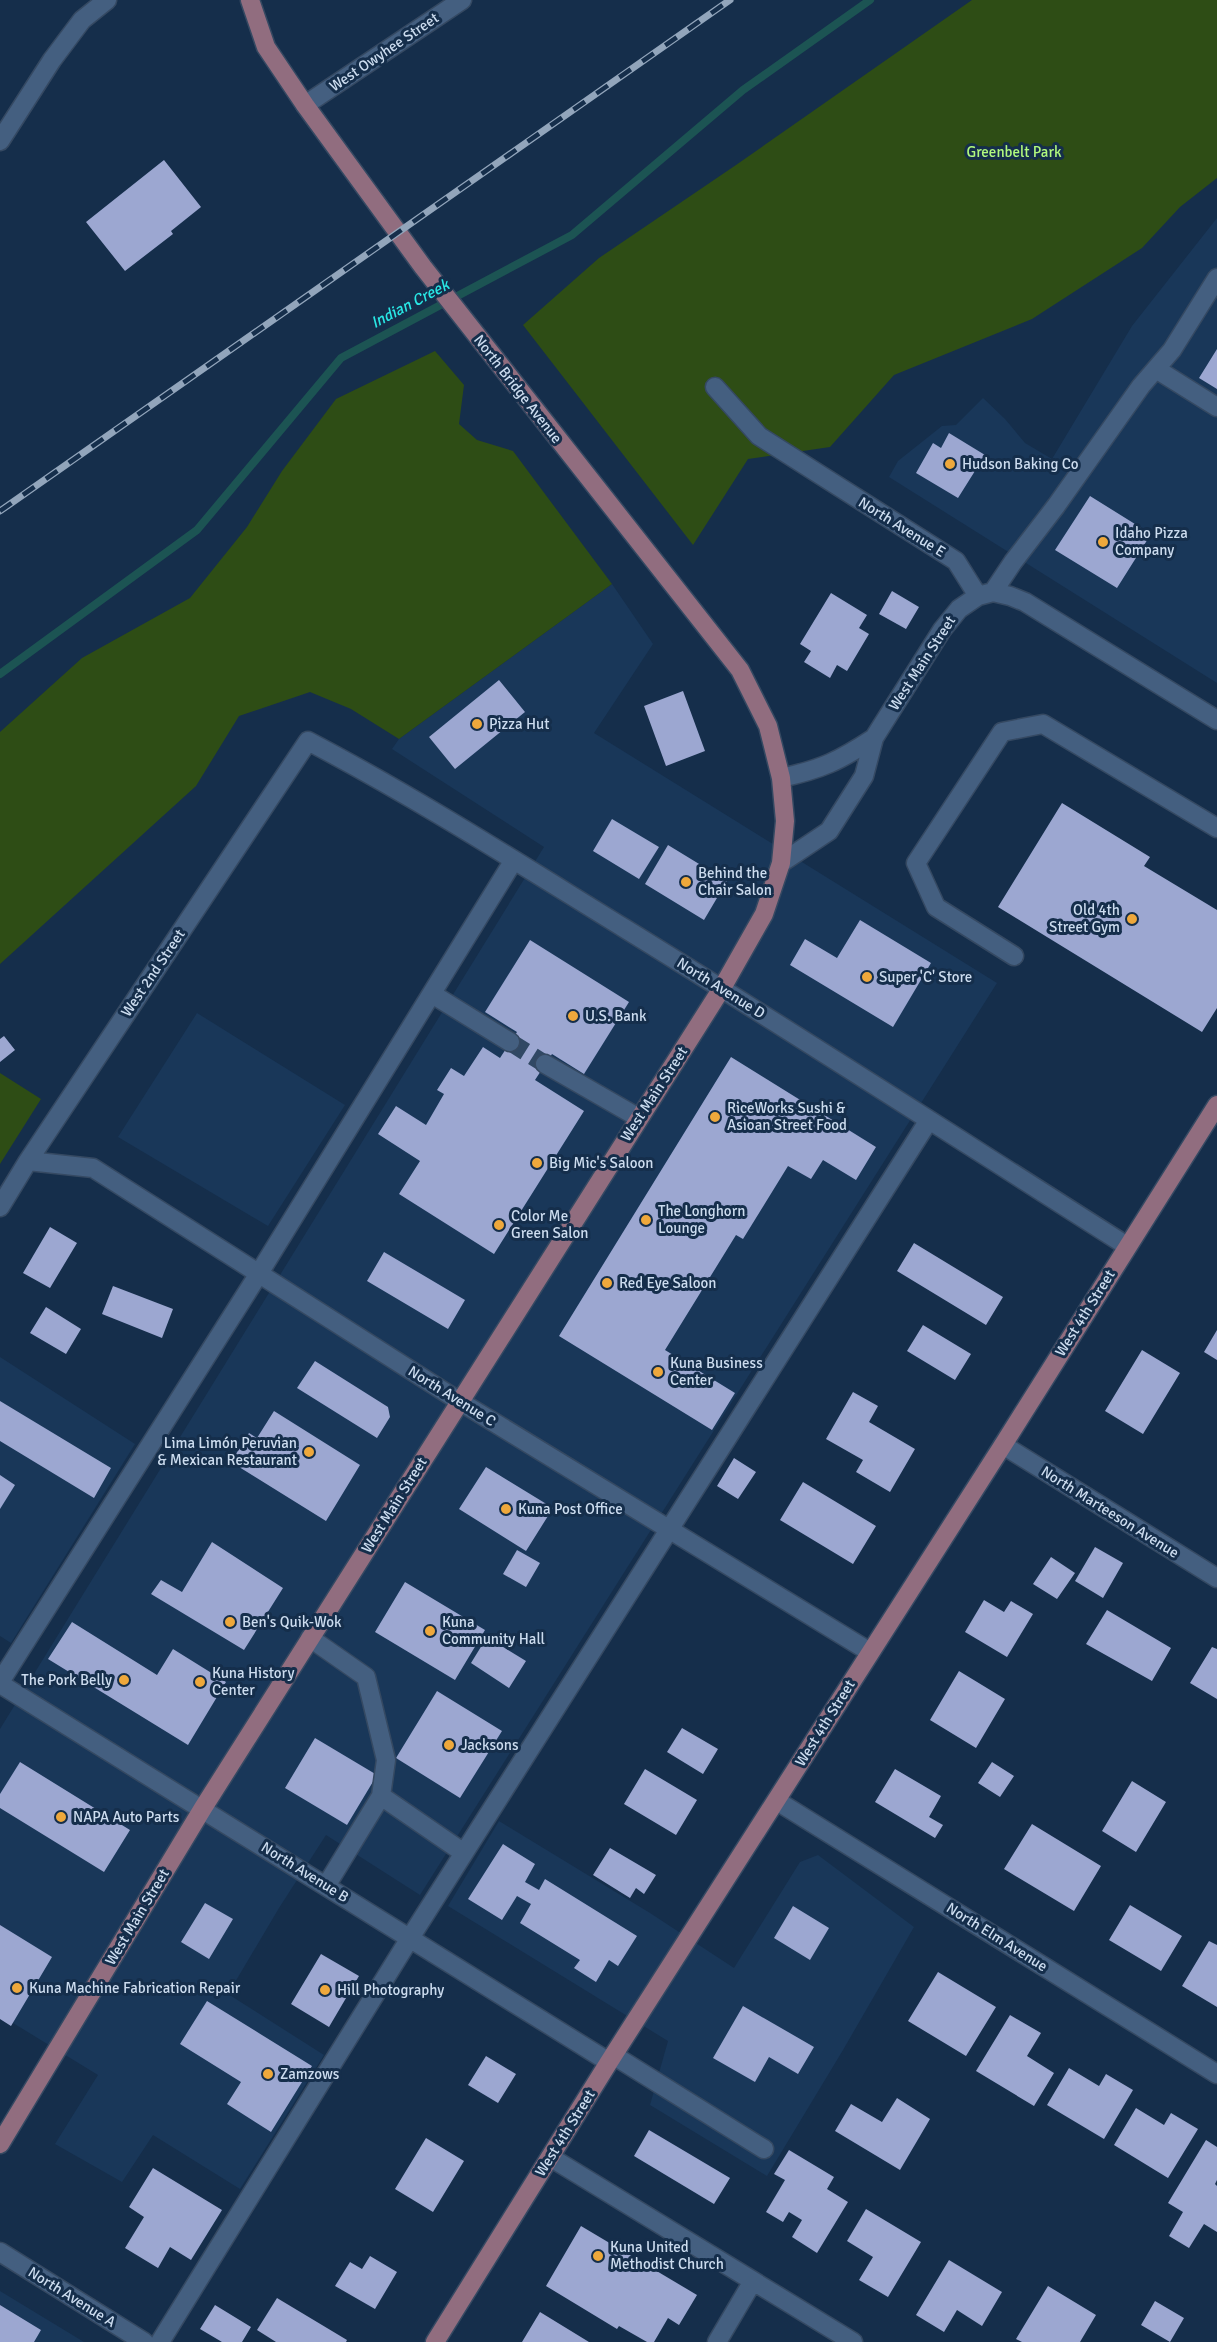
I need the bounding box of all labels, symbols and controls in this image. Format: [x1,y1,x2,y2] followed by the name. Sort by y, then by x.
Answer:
[326,9,442,95] street label: West Owyhee Street
[966,143,1062,161] park label: Greenbelt Park
[367,274,454,333] water label: Indian Creek
[470,331,566,447] street label: North Bridge Avenue
[962,455,1079,473] place label: Hudson Baking Co
[943,457,957,471] marker: Hudson Baking Co
[855,493,949,561] street label: North Avenue E
[1115,524,1188,559] place label: Idaho Pizza Company
[1096,535,1110,549] marker: Idaho Pizza Company
[885,612,959,714] street label: West Main Street
[489,715,549,733] place label: Pizza Hut
[470,717,484,731] marker: Pizza Hut
[698,864,772,899] place label: Behind the Chair Salon
[679,875,693,889] marker: Behind the Chair Salon
[1049,901,1120,936] place label: Old 4th Street Gym
[1125,912,1139,926] marker: Old 4th Street Gym
[117,926,189,1020] street label: West 2nd Street
[674,954,768,1022] street label: North Avenue D
[879,968,972,986] place label: Super 'C' Store
[860,970,874,984] marker: Super 'C' Store
[585,1007,647,1025] place label: U.S. Bank
[566,1009,580,1023] marker: U.S. Bank
[617,1043,691,1145] street label: West Main Street
[727,1099,847,1134] place label: RiceWorks Sushi & Asioan Street Food
[708,1110,722,1124] marker: RiceWorks Sushi & Asioan Street Food
[549,1154,654,1172] place label: Big Mic's Saloon
[530,1156,544,1170] marker: Big Mic's Saloon
[658,1202,745,1237] place label: The Longhorn Lounge
[511,1207,589,1242] place label: Color Me Green Salon
[639,1213,653,1227] marker: The Longhorn Lounge
[492,1218,506,1232] marker: Color Me Green Salon
[1051,1266,1119,1360] street label: West 4th Street
[619,1274,716,1292] place label: Red Eye Saloon
[600,1276,614,1290] marker: Red Eye Saloon
[670,1354,763,1389] place label: Kuna Business Center
[405,1362,499,1430] street label: North Avenue C
[651,1365,665,1379] marker: Kuna Business Center
[157,1434,297,1469] place label: Lima Limón Peruvian & Mexican Restaurant
[302,1445,316,1459] marker: Lima Limón Peruvian & Mexican Restaurant
[357,1454,431,1556] street label: West Main Street
[1038,1462,1182,1562] street label: North Marteeson Avenue
[518,1500,623,1518] place label: Kuna Post Office
[499,1502,513,1516] marker: Kuna Post Office
[242,1613,342,1631] place label: Ben's Quik-Wok
[442,1613,545,1648] place label: Kuna Community Hall
[223,1615,237,1629] marker: Ben's Quik-Wok
[423,1624,437,1638] marker: Kuna Community Hall
[212,1664,295,1699] place label: Kuna History Center
[21,1671,112,1689] place label: The Pork Belly
[117,1673,131,1687] marker: The Pork Belly
[193,1675,207,1689] marker: Kuna History Center
[791,1676,859,1770] street label: West 4th Street
[461,1736,519,1754] place label: Jacksons
[442,1738,456,1752] marker: Jacksons
[73,1808,180,1826] place label: NAPA Auto Parts
[54,1810,68,1824] marker: NAPA Auto Parts
[258,1838,352,1906] street label: North Avenue B
[101,1866,173,1968] street label: West Main Street
[943,1899,1051,1975] street label: North Elm Avenue
[29,1979,241,1997] place label: Kuna Machine Fabrication Repair
[10,1981,24,1995] marker: Kuna Machine Fabrication Repair
[337,1981,444,1999] place label: Hill Photography
[318,1983,332,1997] marker: Hill Photography
[280,2065,340,2083] place label: Zamzows
[261,2067,275,2081] marker: Zamzows
[531,2086,599,2180] street label: West 4th Street
[610,2238,724,2273] place label: Kuna United Methodist Church
[591,2249,605,2263] marker: Kuna United Methodist Church
[25,2263,119,2331] street label: North Avenue A

